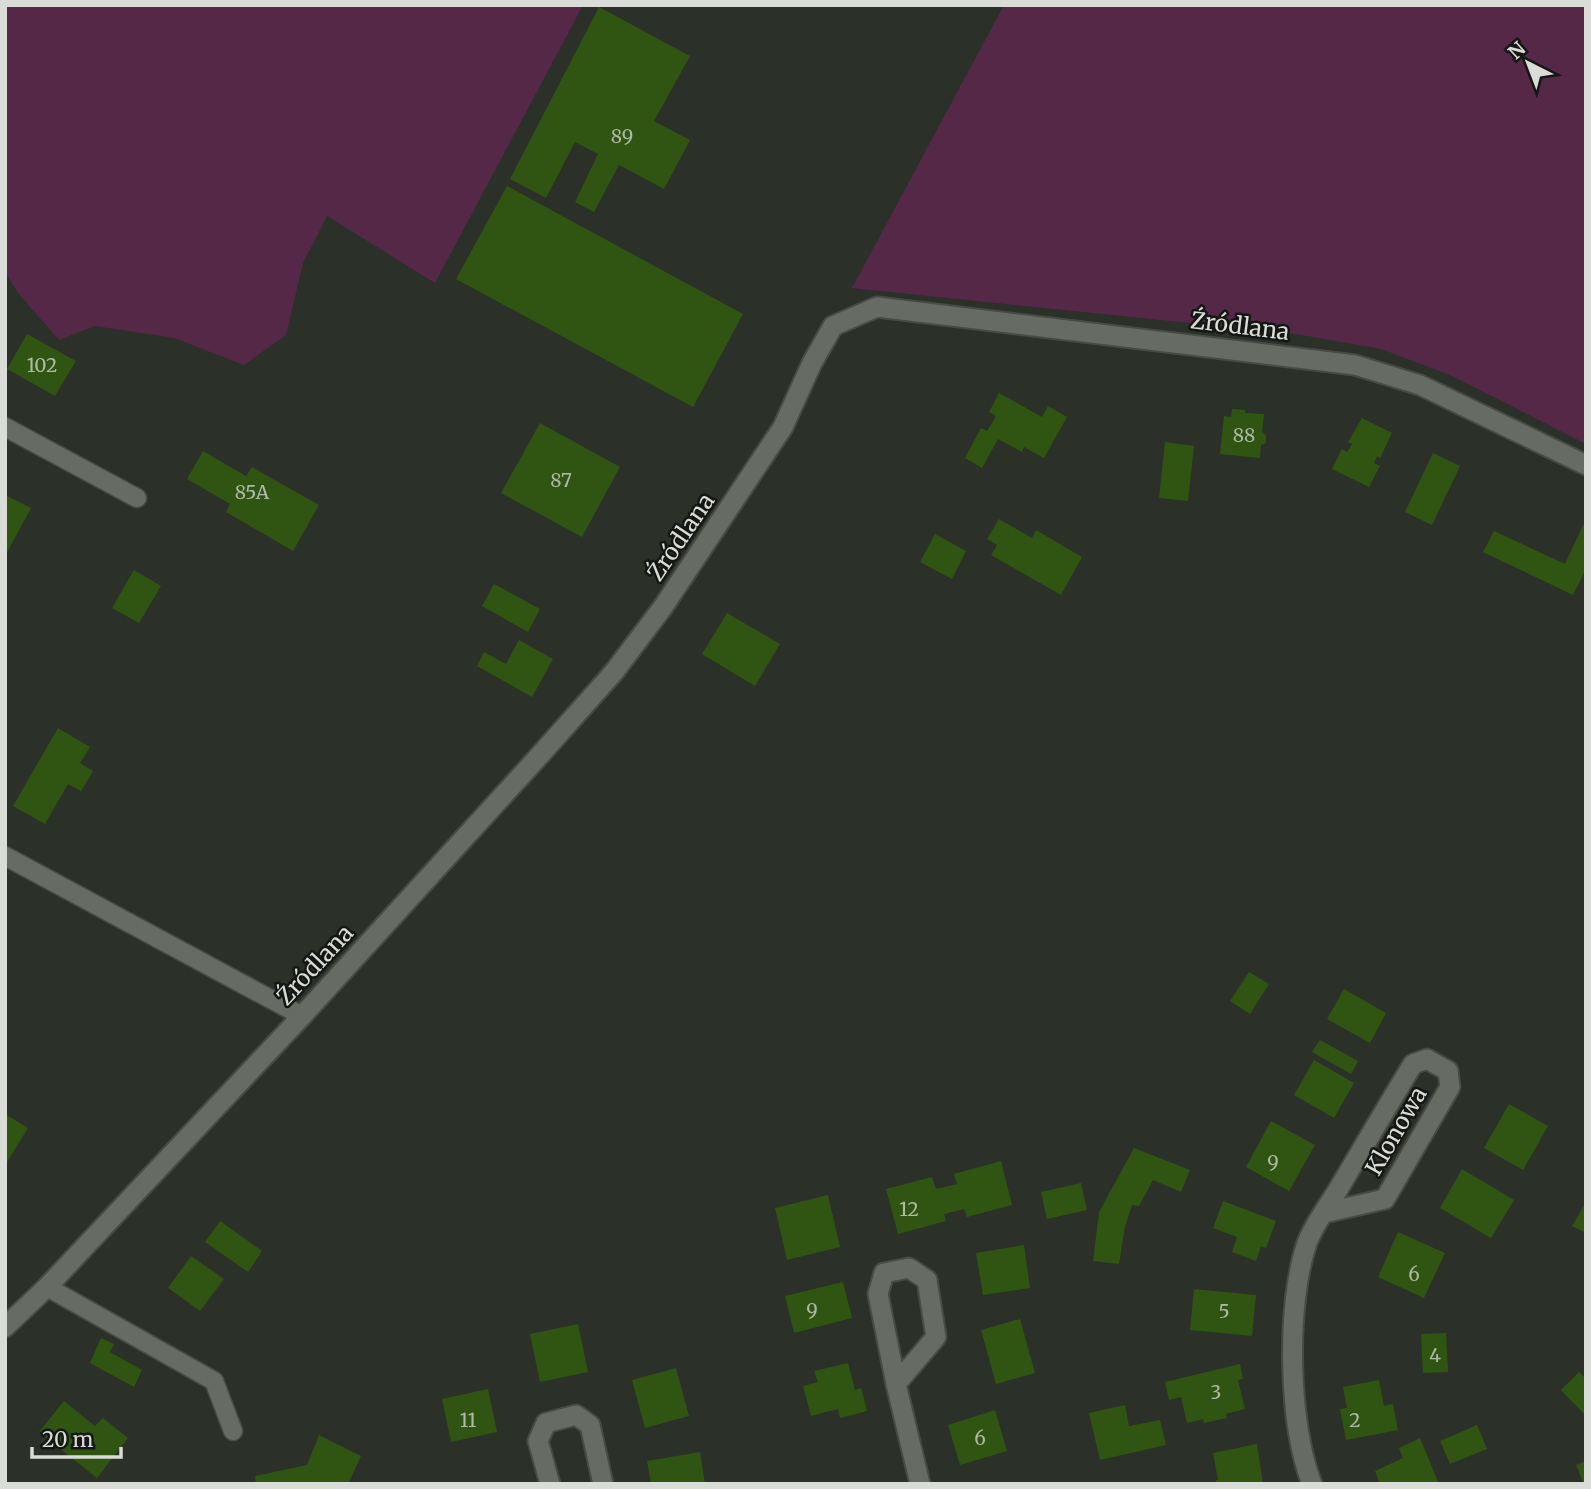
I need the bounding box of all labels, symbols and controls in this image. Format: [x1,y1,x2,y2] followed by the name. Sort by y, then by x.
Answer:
[1493,28,1563,98] north arrow
[1503,36,1530,64] text: N
[611,124,633,148] house number: 89
[1189,305,1291,346] street label: Źródlana
[27,353,57,377] house number: 102
[1233,423,1255,447] house number: 88
[550,468,572,492] house number: 87
[235,480,270,504] house number: 85A
[641,487,720,586] street label: Źródlana
[270,918,359,1011] street label: Źródlana
[1359,1081,1433,1180] street label: Klonowa
[1267,1150,1279,1174] house number: 9
[899,1197,919,1221] house number: 12
[1408,1262,1420,1286] house number: 6
[806,1298,818,1322] house number: 9
[1218,1299,1230,1323] house number: 5
[1429,1343,1441,1367] house number: 4
[1211,1380,1221,1404] house number: 3
[460,1408,477,1432] house number: 11
[1349,1408,1361,1432] house number: 2
[32,1416,121,1460] scale bar
[42,1426,94,1453] text: 20 m
[974,1426,986,1450] house number: 6

